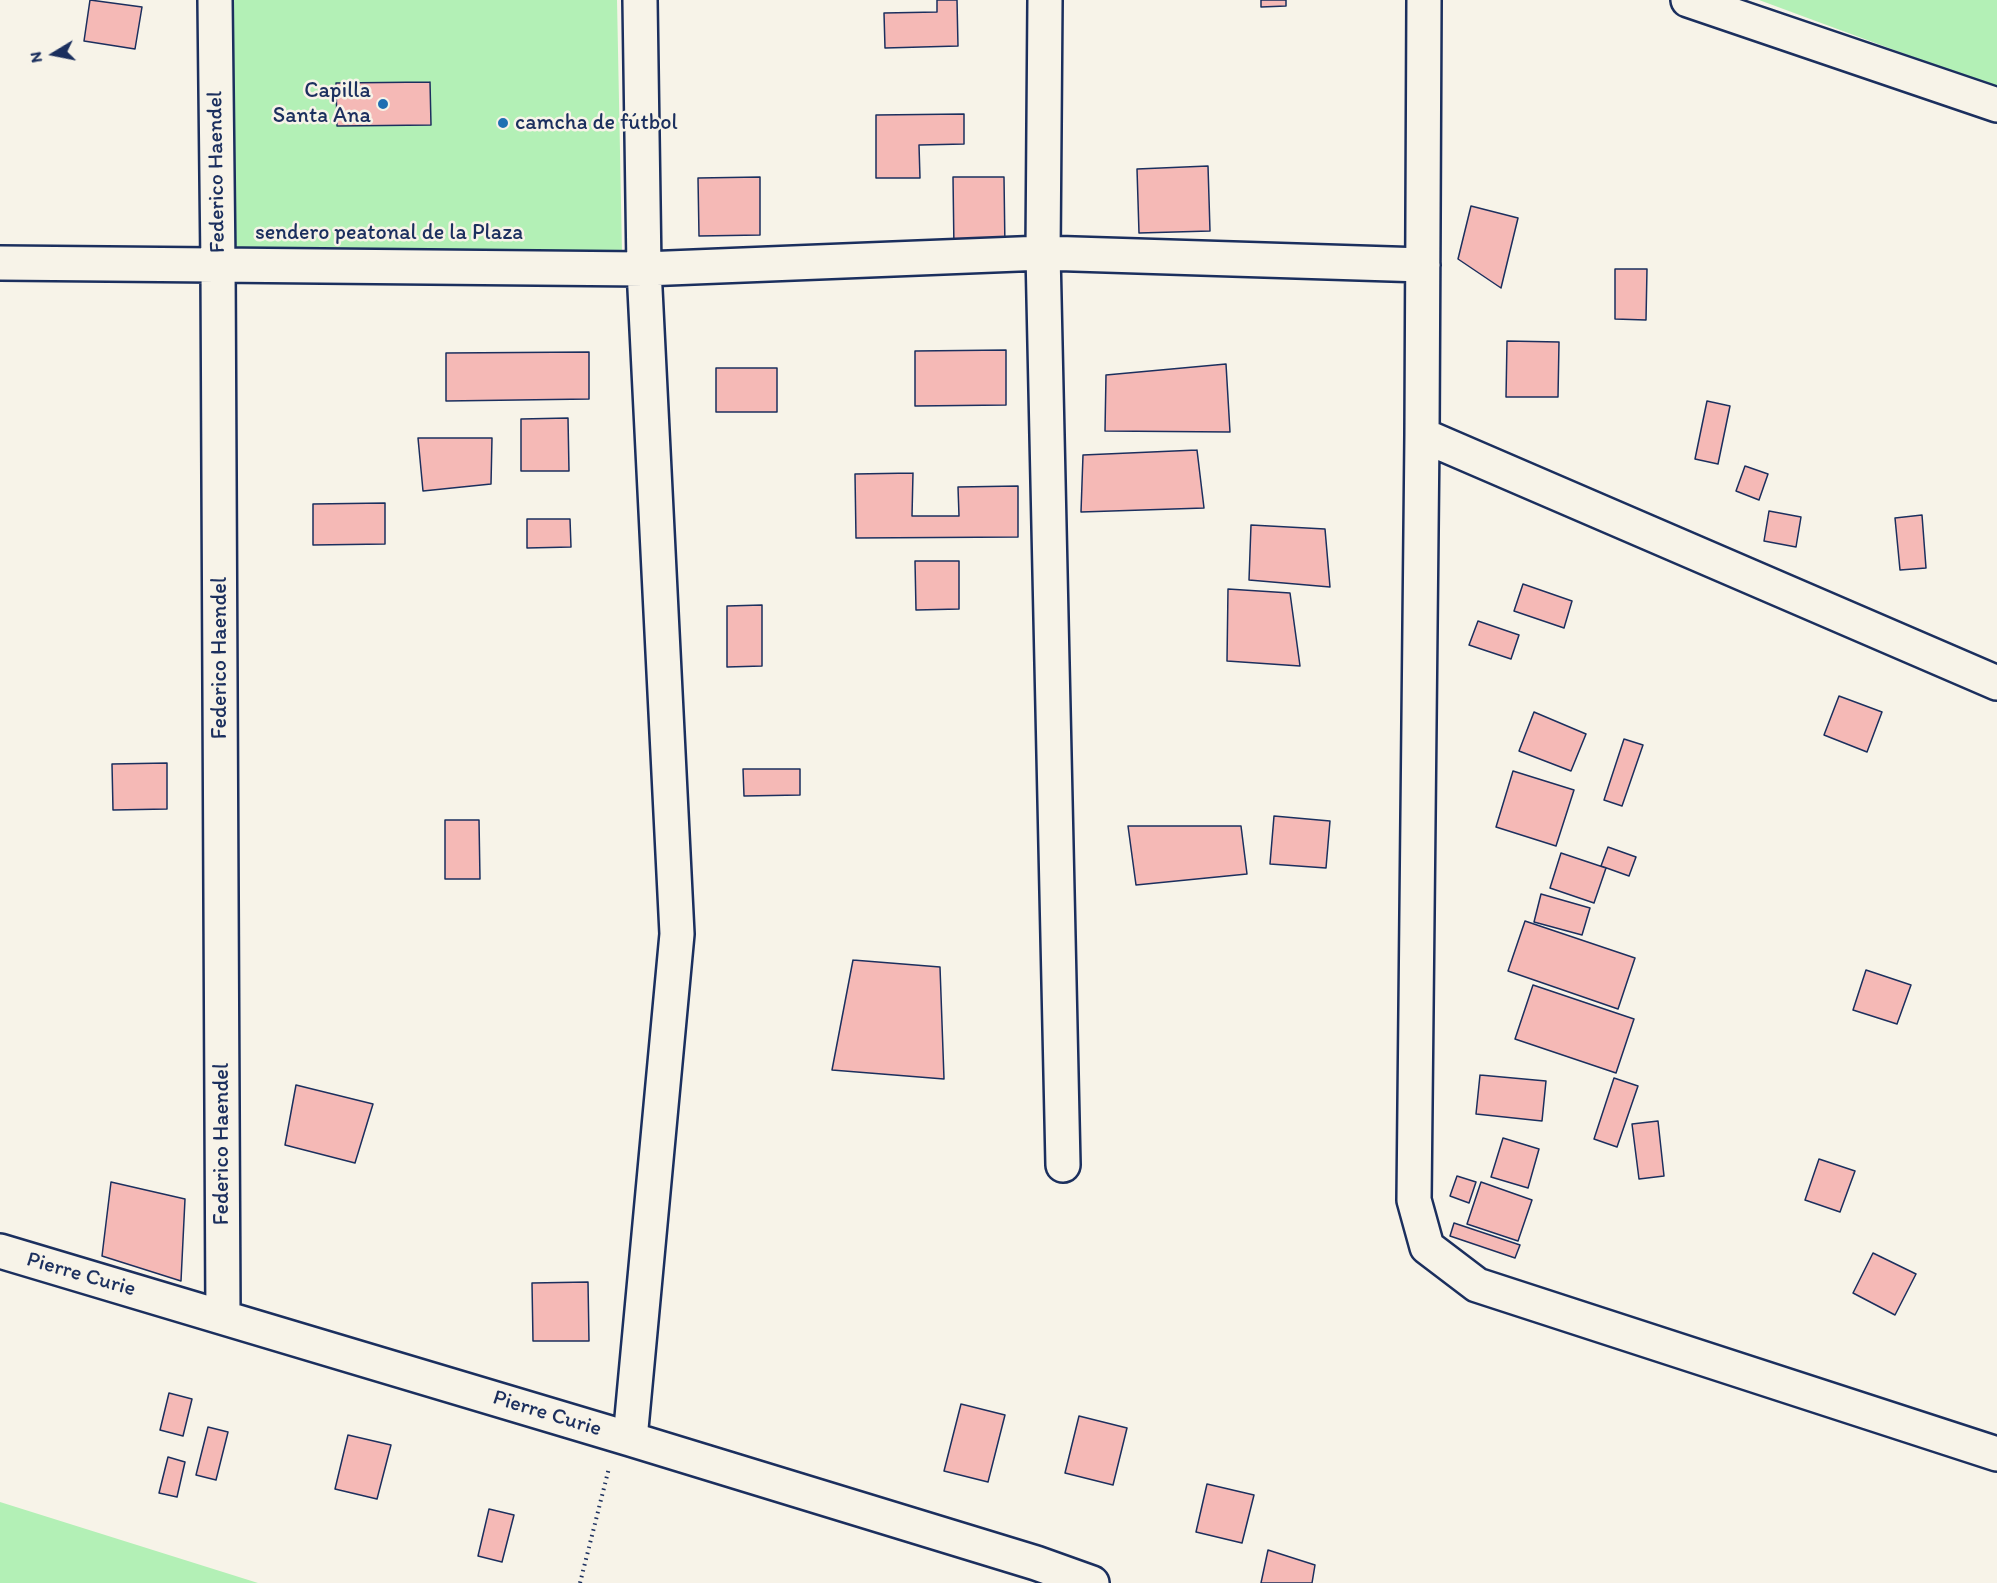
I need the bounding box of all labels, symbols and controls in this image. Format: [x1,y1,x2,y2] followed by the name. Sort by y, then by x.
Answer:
[24,24,84,84] north arrow
[25,50,46,64] text: N
[273,78,371,130] place label: Capilla Santa Ana
[202,91,232,253] street label: Federico Haendel
[376,97,390,111] marker: Capilla Santa Ana
[515,110,678,136] place label: camcha de fútbol
[496,116,510,130] marker: camcha de fútbol
[255,220,523,246] street label: sendero peatonal de la Plaza
[207,577,233,739] street label: Federico Haendel
[209,1063,235,1225] street label: Federico Haendel
[23,1247,139,1303] street label: Pierre Curie
[489,1385,605,1443] street label: Pierre Curie

